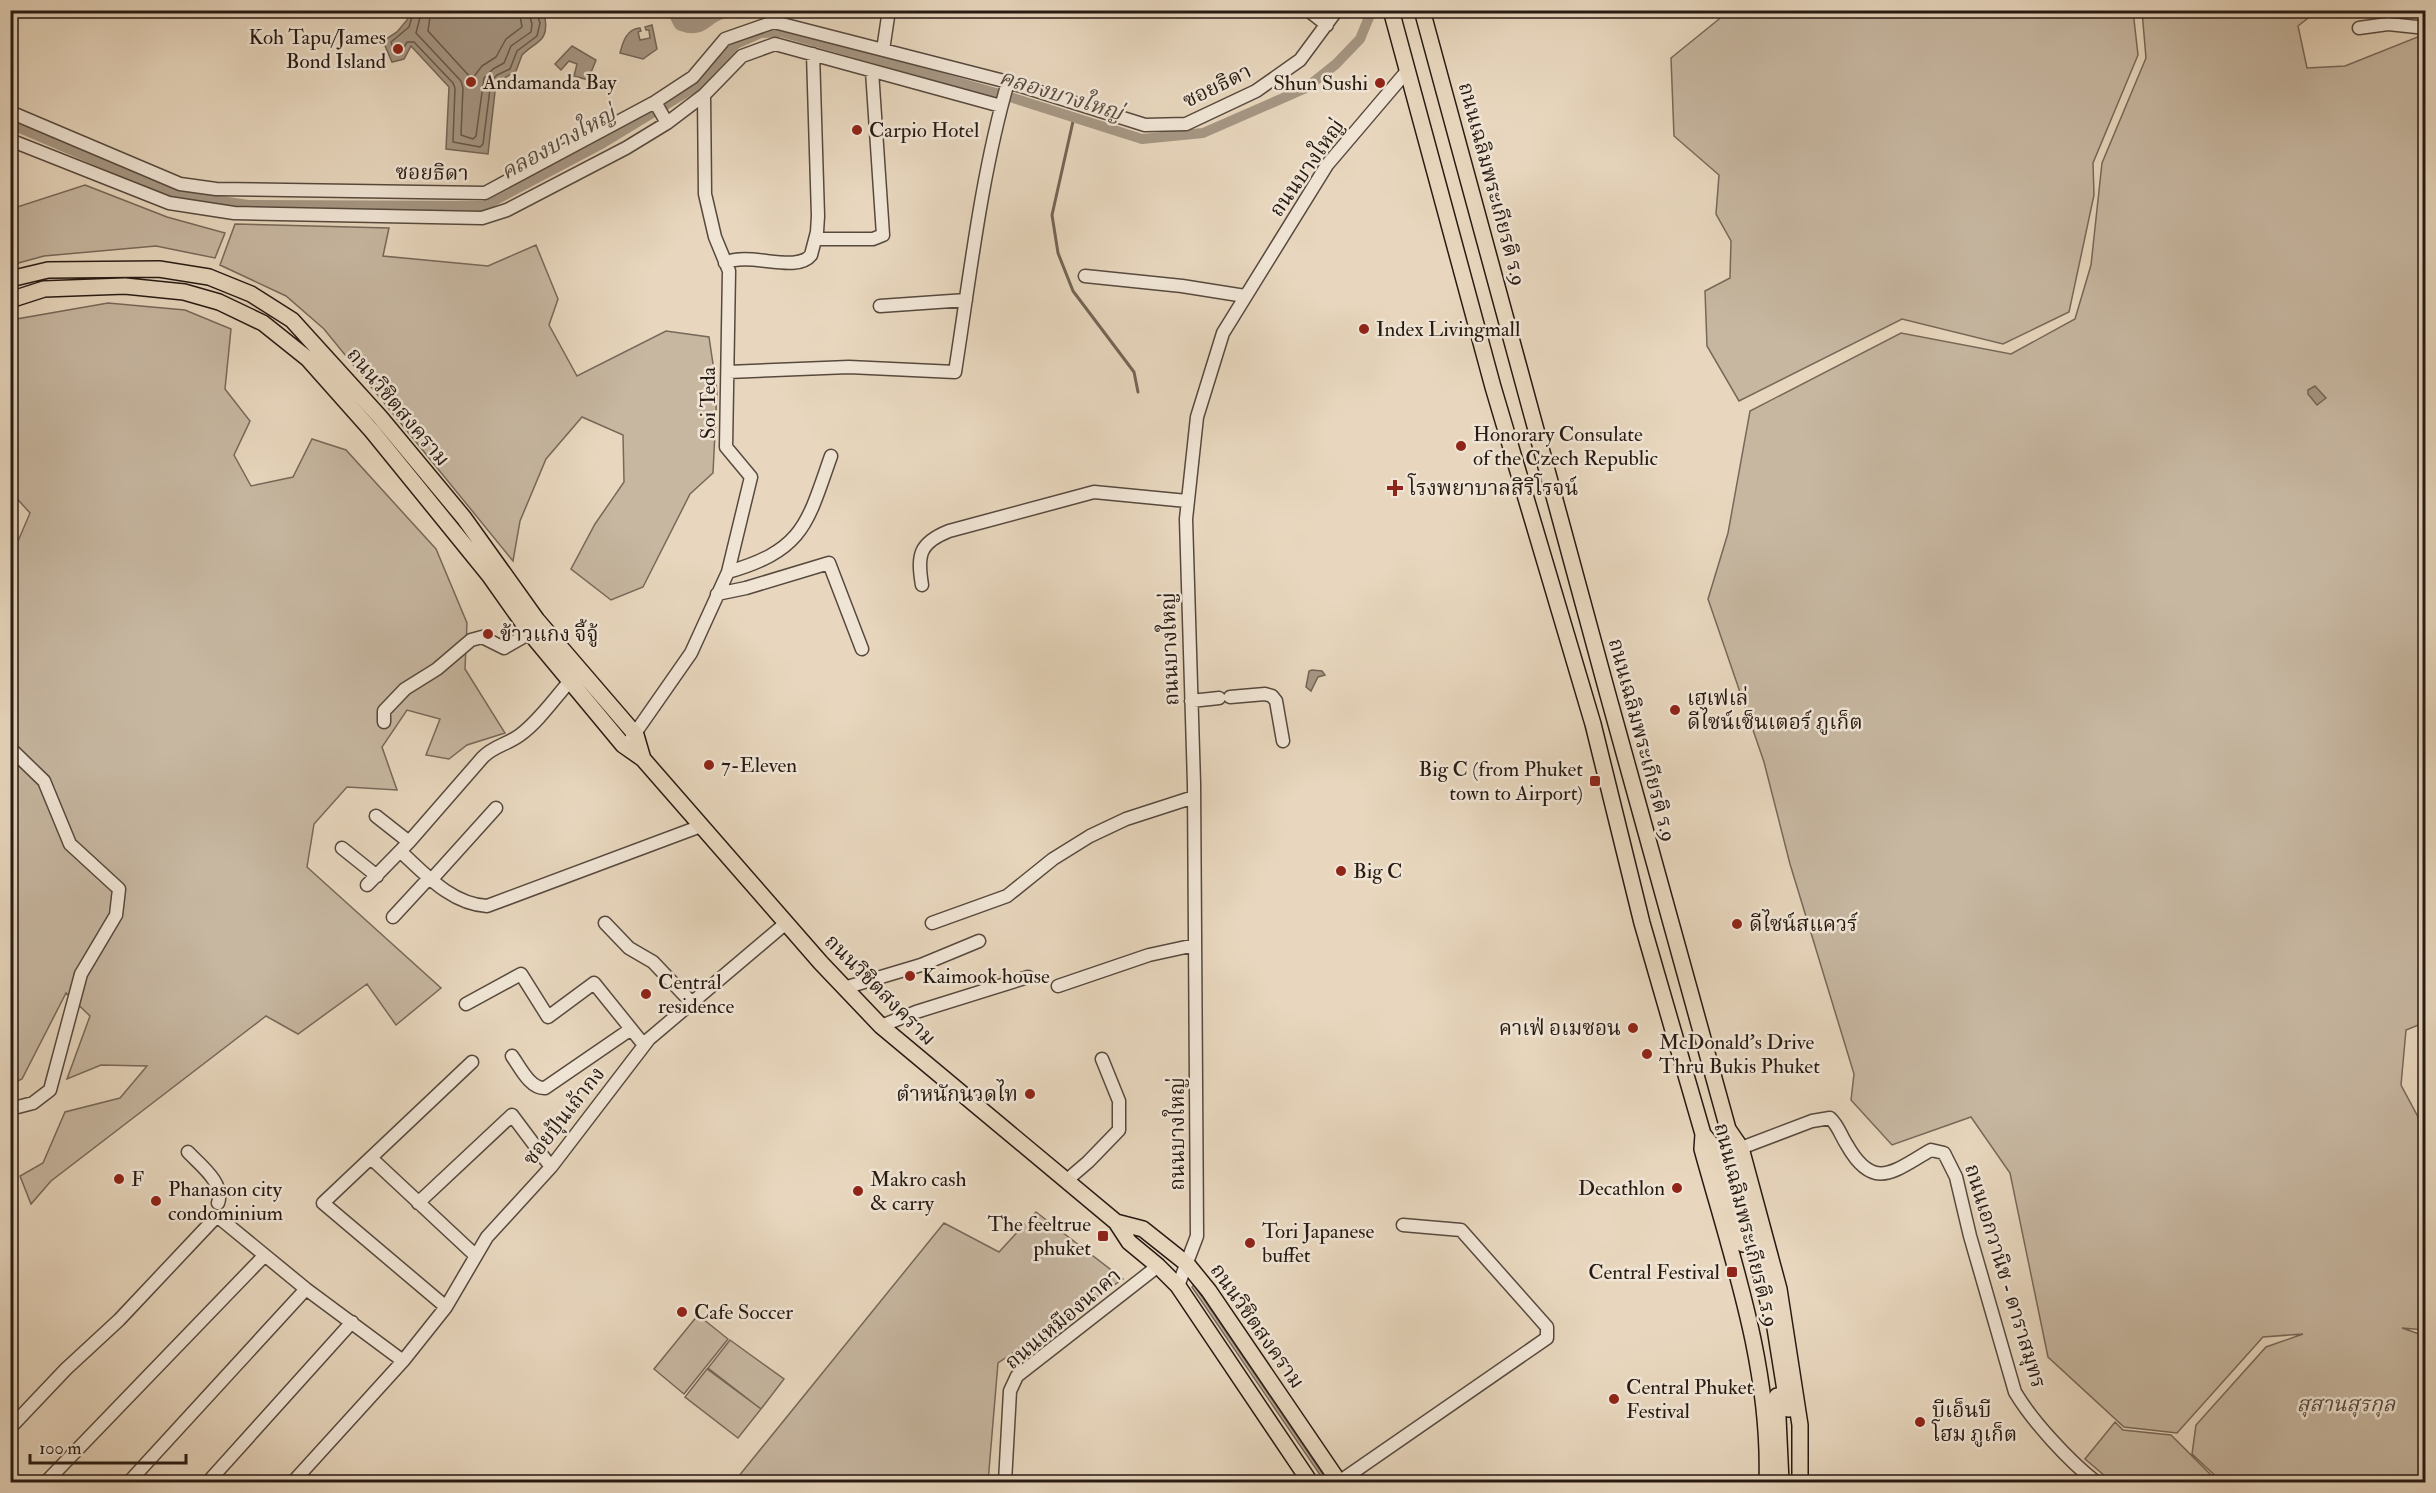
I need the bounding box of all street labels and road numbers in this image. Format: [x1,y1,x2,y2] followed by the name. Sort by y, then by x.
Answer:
[1178,58,1256,114] street label: ซอยธิดา
[1452,79,1532,289] street label: ถนนเฉลิมพระเกียรติ ร.9
[1262,113,1351,222] street label: ถนนบางใหญ่
[395,159,469,187] street label: ซอยธิดา
[340,342,456,472] street label: ถนนวิชิตสงคราม
[695,366,722,439] street label: Soi Teda
[1153,592,1185,706] street label: ถนนบางใหญ่
[1602,635,1682,845] street label: ถนนเฉลิมพระเกียรติ ร.9
[818,928,942,1052] street label: ถนนวิชิตสงคราม
[517,1061,611,1171] street label: ซอยปุ้นเถ้ากง
[1162,1077,1191,1191] street label: ถนนบางใหญ่
[1708,1120,1784,1330] street label: ถนนเฉลิมพระเกียรติ ร.9
[1958,1161,2052,1391] street label: ถนนเอกวานิช - ดาราสมุทร
[1204,1258,1310,1394] street label: ถนนวิชิตสงคราม
[999,1262,1127,1376] street label: ถนนเหมืองนาคา

